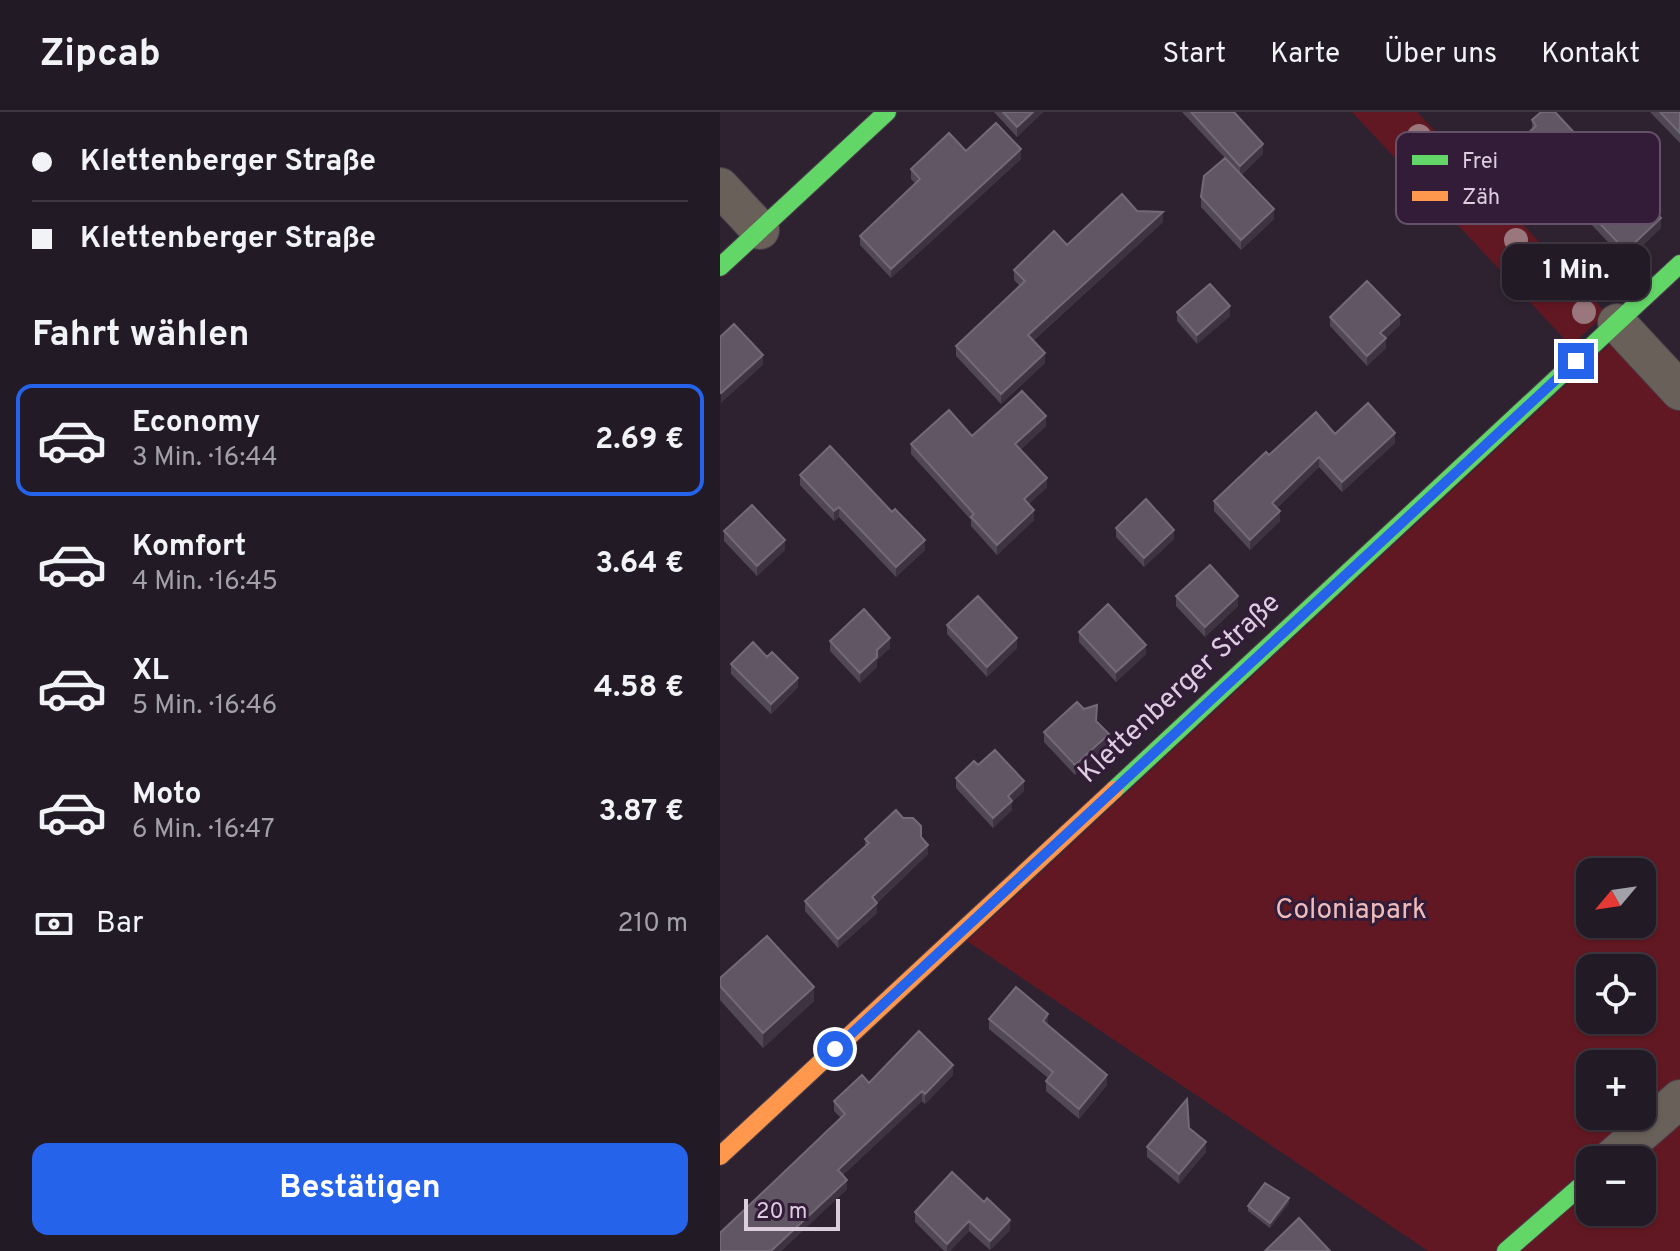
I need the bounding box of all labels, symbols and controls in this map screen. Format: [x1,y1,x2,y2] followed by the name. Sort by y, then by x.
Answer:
[40,31,161,80] text: Zipcab
[1162,37,1226,73] text: Start
[1270,37,1340,73] text: Karte
[1384,37,1497,73] text: Über uns
[1541,37,1640,73] text: Kontakt
[1396,132,1660,224] legend
[80,144,376,181] text: Klettenberger Straße
[1462,149,1498,176] text: Frei
[1462,185,1500,212] text: Zäh
[80,221,376,258] text: Klettenberger Straße
[1502,245,1650,301] callout: 1 Min.
[1542,255,1610,288] text: 1 Min.
[32,313,250,359] text: Fahrt wählen
[1558,343,1594,379] route end
[36,404,108,476] icon: car
[132,405,260,442] text: Economy
[595,422,684,459] text: 2.69 €
[132,442,278,475] text: 3 Min. · 16:44
[36,528,108,600] icon: car
[132,529,246,566] text: Komfort
[595,546,684,583] text: 3.64 €
[132,566,278,599] text: 4 Min. · 16:45
[1071,586,1289,792] street label: Klettenberger Straße
[36,652,108,724] icon: car
[132,653,169,690] text: XL
[594,670,684,707] text: 4.58 €
[132,690,277,723] text: 5 Min. · 16:46
[36,776,108,848] icon: car
[132,777,202,814] text: Moto
[598,794,684,831] text: 3.87 €
[132,814,275,847] text: 6 Min. · 16:47
[1576,858,1656,938] north arrow
[1576,858,1656,1226] map controls
[1275,893,1427,929] park label: Coloniapark
[32,902,76,946] icon: cash
[96,906,144,943] text: Bar
[618,908,688,941] text: 210 m
[1576,954,1656,1034] button: locate
[817,1031,853,1067] route start
[1576,1050,1656,1130] button: +
[32,1143,688,1235] button: Bestätigen
[1576,1146,1656,1226] button: −
[744,1195,840,1231] scale bar
[756,1199,807,1226] text: 20 m

